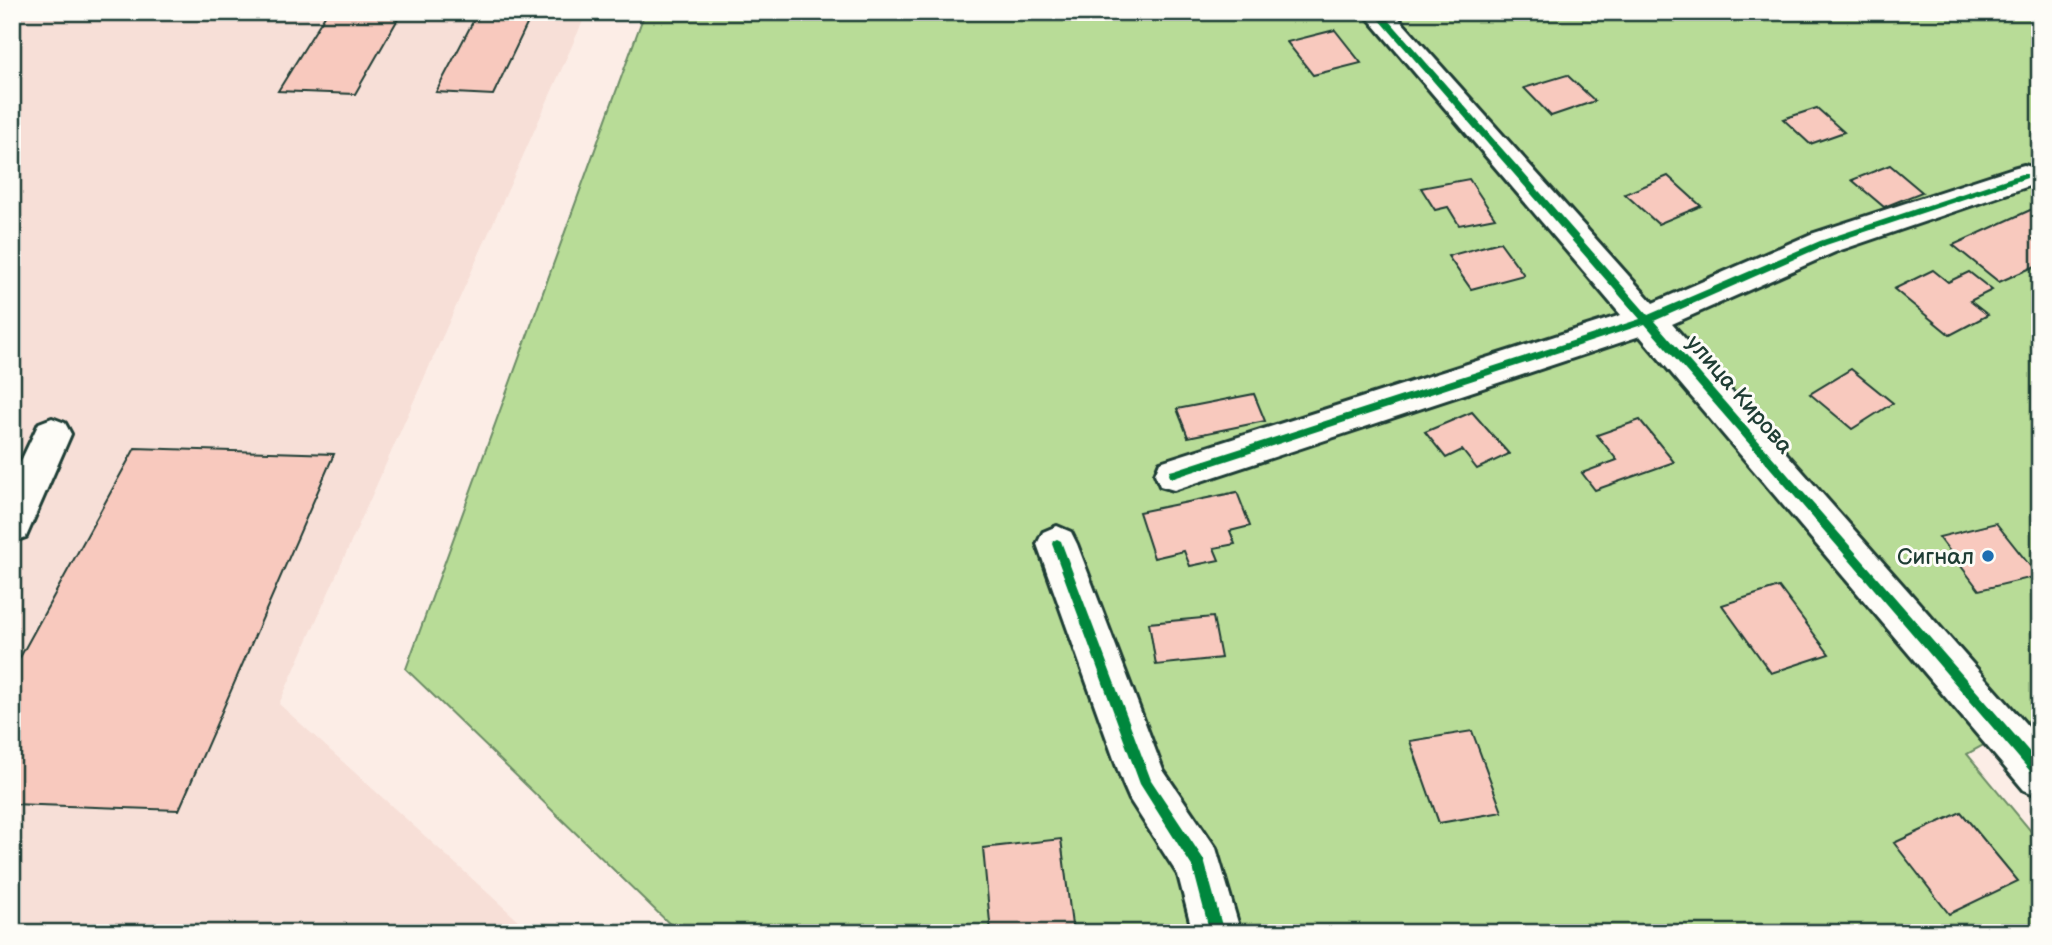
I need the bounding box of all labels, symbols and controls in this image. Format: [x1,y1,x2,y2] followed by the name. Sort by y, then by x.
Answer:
[1680,330,1799,460] street label: улица Кирова
[1897,543,1974,571] place label: Сигнал
[1980,548,1996,564] marker: Сигнал

